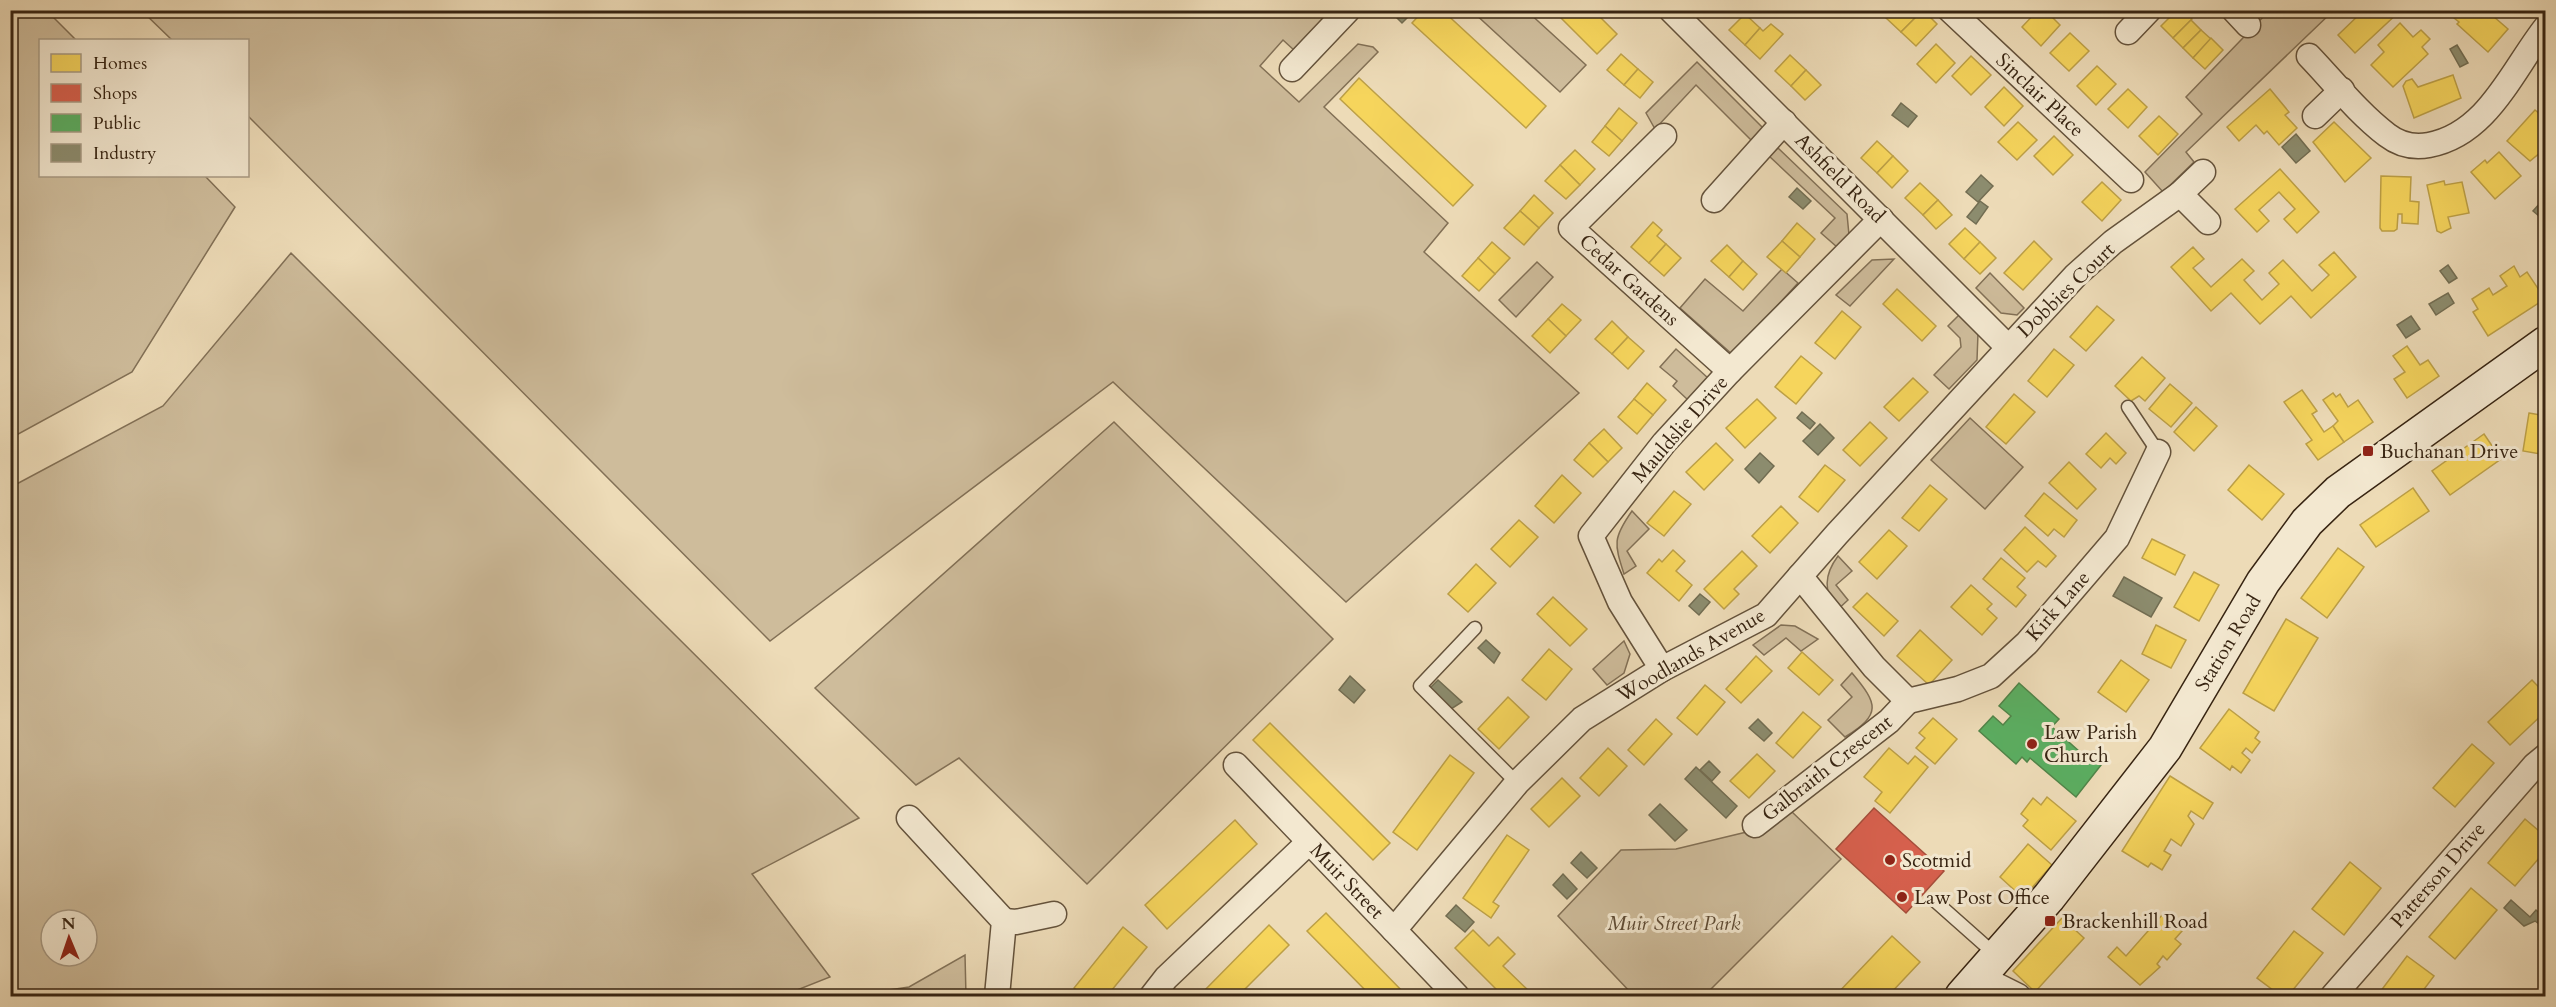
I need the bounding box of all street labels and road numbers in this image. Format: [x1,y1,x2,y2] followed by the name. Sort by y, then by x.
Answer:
[1990,47,2090,143] street label: Sinclair Place
[1789,127,1891,229] street label: Ashfield Road
[1573,228,1685,332] street label: Cedar Gardens
[2011,236,2121,343] street label: Dobbies Court
[1626,369,1734,489] street label: Mauldslie Drive
[2020,565,2096,647] street label: Kirk Lane
[2189,589,2268,696] street label: Station Road
[1611,602,1770,709] street label: Woodlands Avenue
[1756,708,1898,828] street label: Galbraith Crescent
[2384,816,2492,934] street label: Patterson Drive
[1304,837,1391,925] street label: Muir Street

